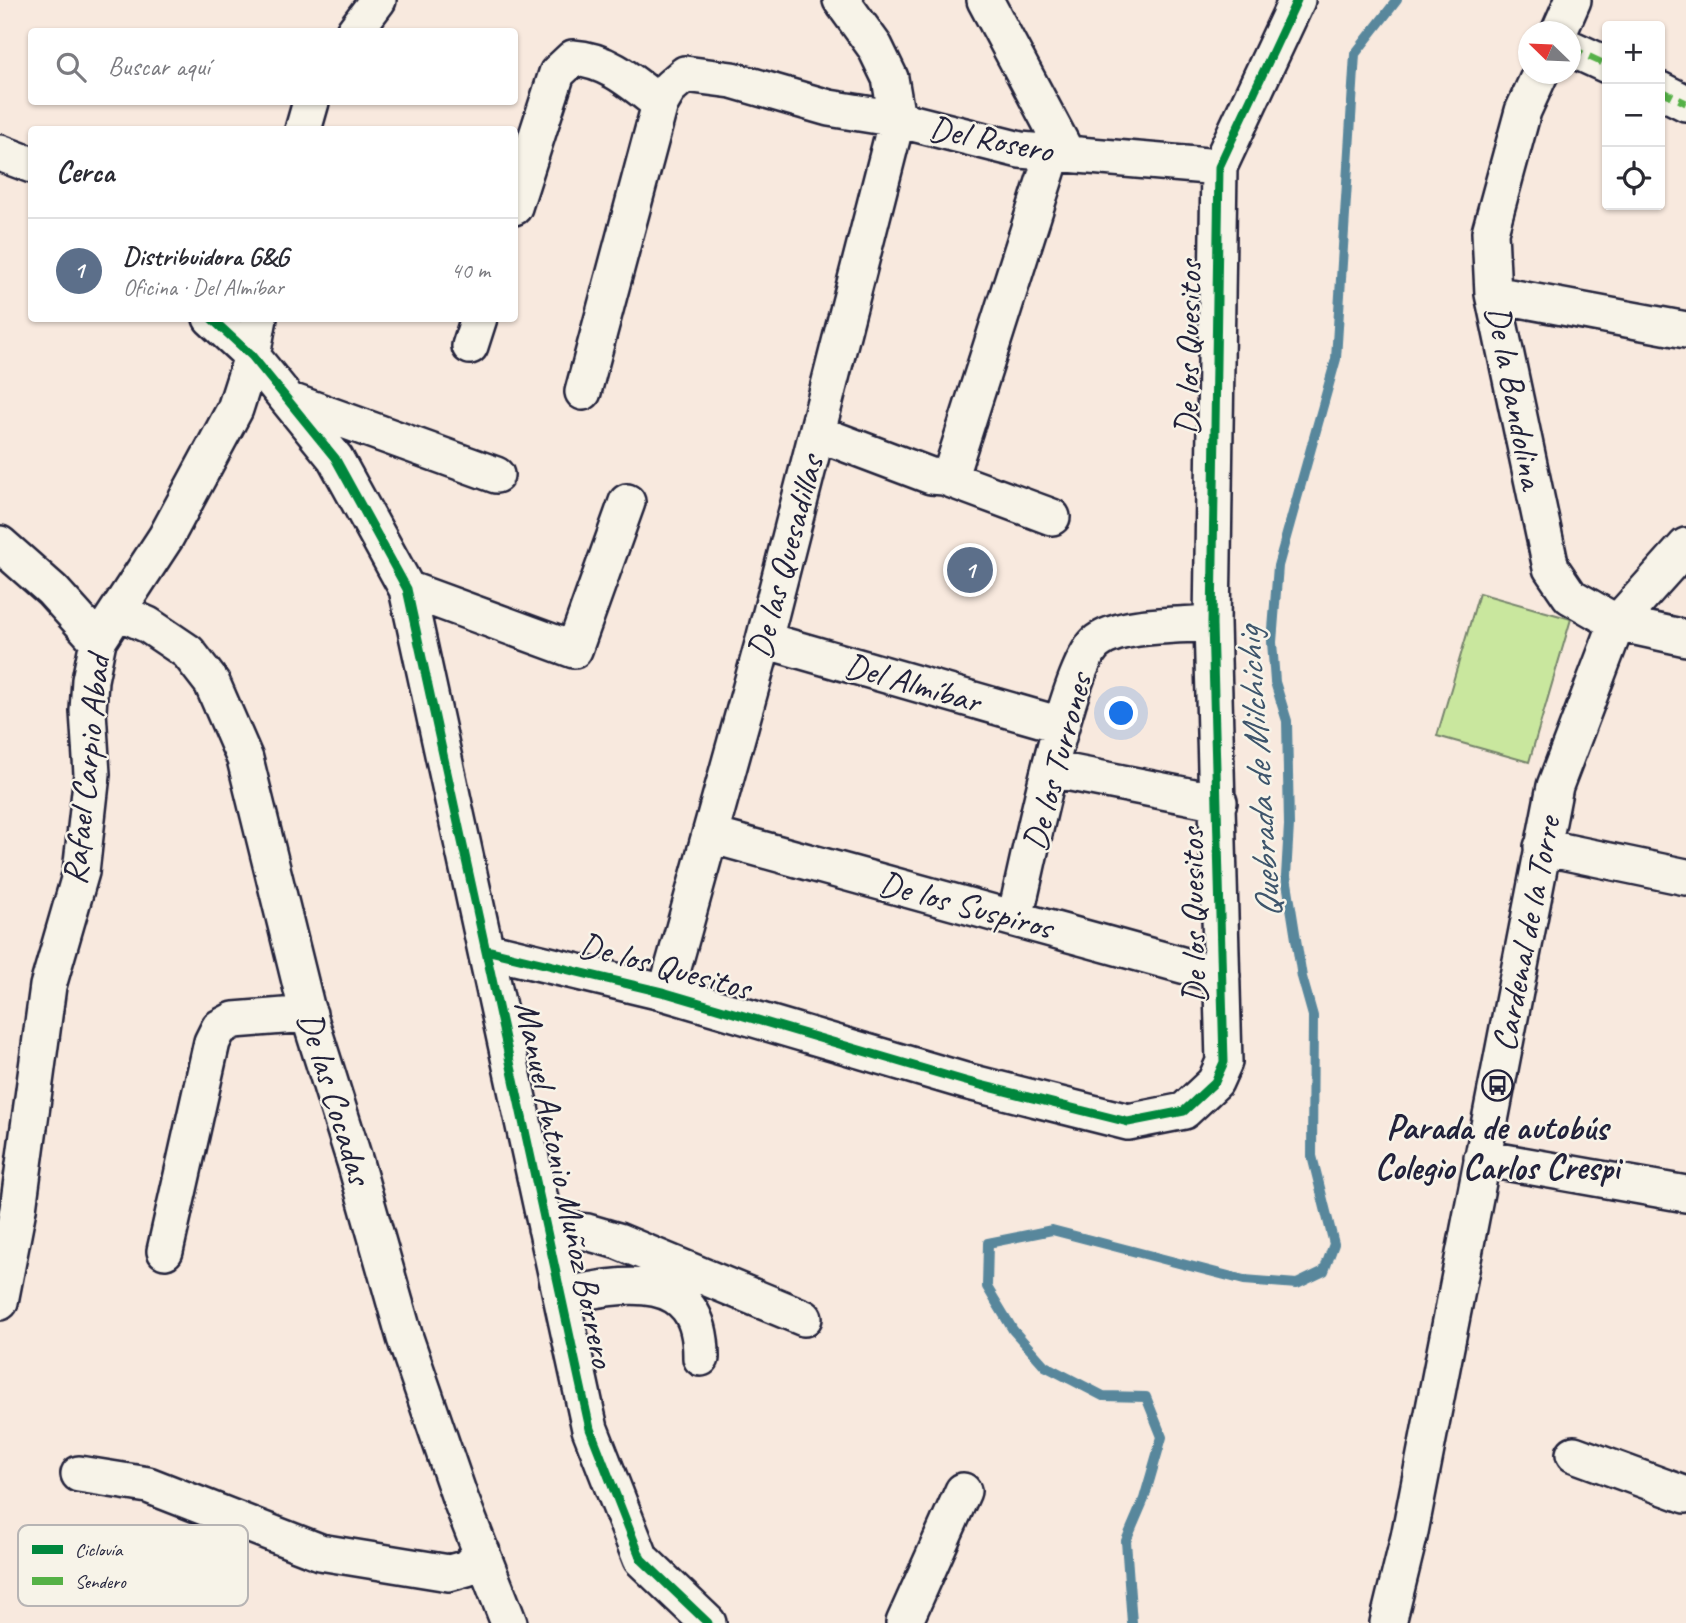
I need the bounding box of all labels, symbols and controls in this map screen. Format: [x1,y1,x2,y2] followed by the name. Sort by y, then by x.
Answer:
[1518,21,1581,84] north arrow
[1602,21,1665,210] map controls
[1602,21,1665,84] button: +
[28,28,518,105] search box
[52,48,90,86] icon: search
[108,50,210,83] text: Buscar aquí
[1602,84,1665,147] button: −
[925,105,1058,173] street label: Del Rosero
[1602,147,1665,210] button: locate
[56,153,114,191] text: Cerca
[123,240,289,273] text: Distribuidora G&G
[74,256,84,285] text: 1
[451,256,490,285] text: 40 m
[1164,257,1212,436] street label: De los Quesitos
[123,273,284,302] text: Oficina · Del Almíbar
[1475,302,1555,495] street label: De la Bandolina
[736,448,834,663] street label: De las Quesadillas
[947,544,993,596] pin: 1
[1224,621,1292,920] water label: Quebrada de Milchichig
[840,642,988,724] street label: Del Almíbar
[52,648,121,887] street label: Rafael Carpio Abad
[1012,665,1103,856] street label: De los Turrones
[1104,696,1138,730] your location
[1481,810,1571,1055] street label: Cardenal de la Torre
[1169,825,1217,1004] street label: De los Quesitos
[874,860,1061,951] street label: De los Suspiros
[574,922,758,1011] street label: De los Quesitos
[504,997,626,1373] street label: Manuel Antonio Muñoz Borrero
[288,1006,383,1192] street label: De las Cocadas
[1480,1069,1514,1103] bus stop icon: Parada de autobús Colegio Carlos Crespi
[1375,1105,1623,1190] place label: Parada de autobús Colegio Carlos Crespi
[18,1525,248,1606] legend
[75,1538,124,1562] text: Ciclovía
[75,1570,127,1594] text: Sendero

